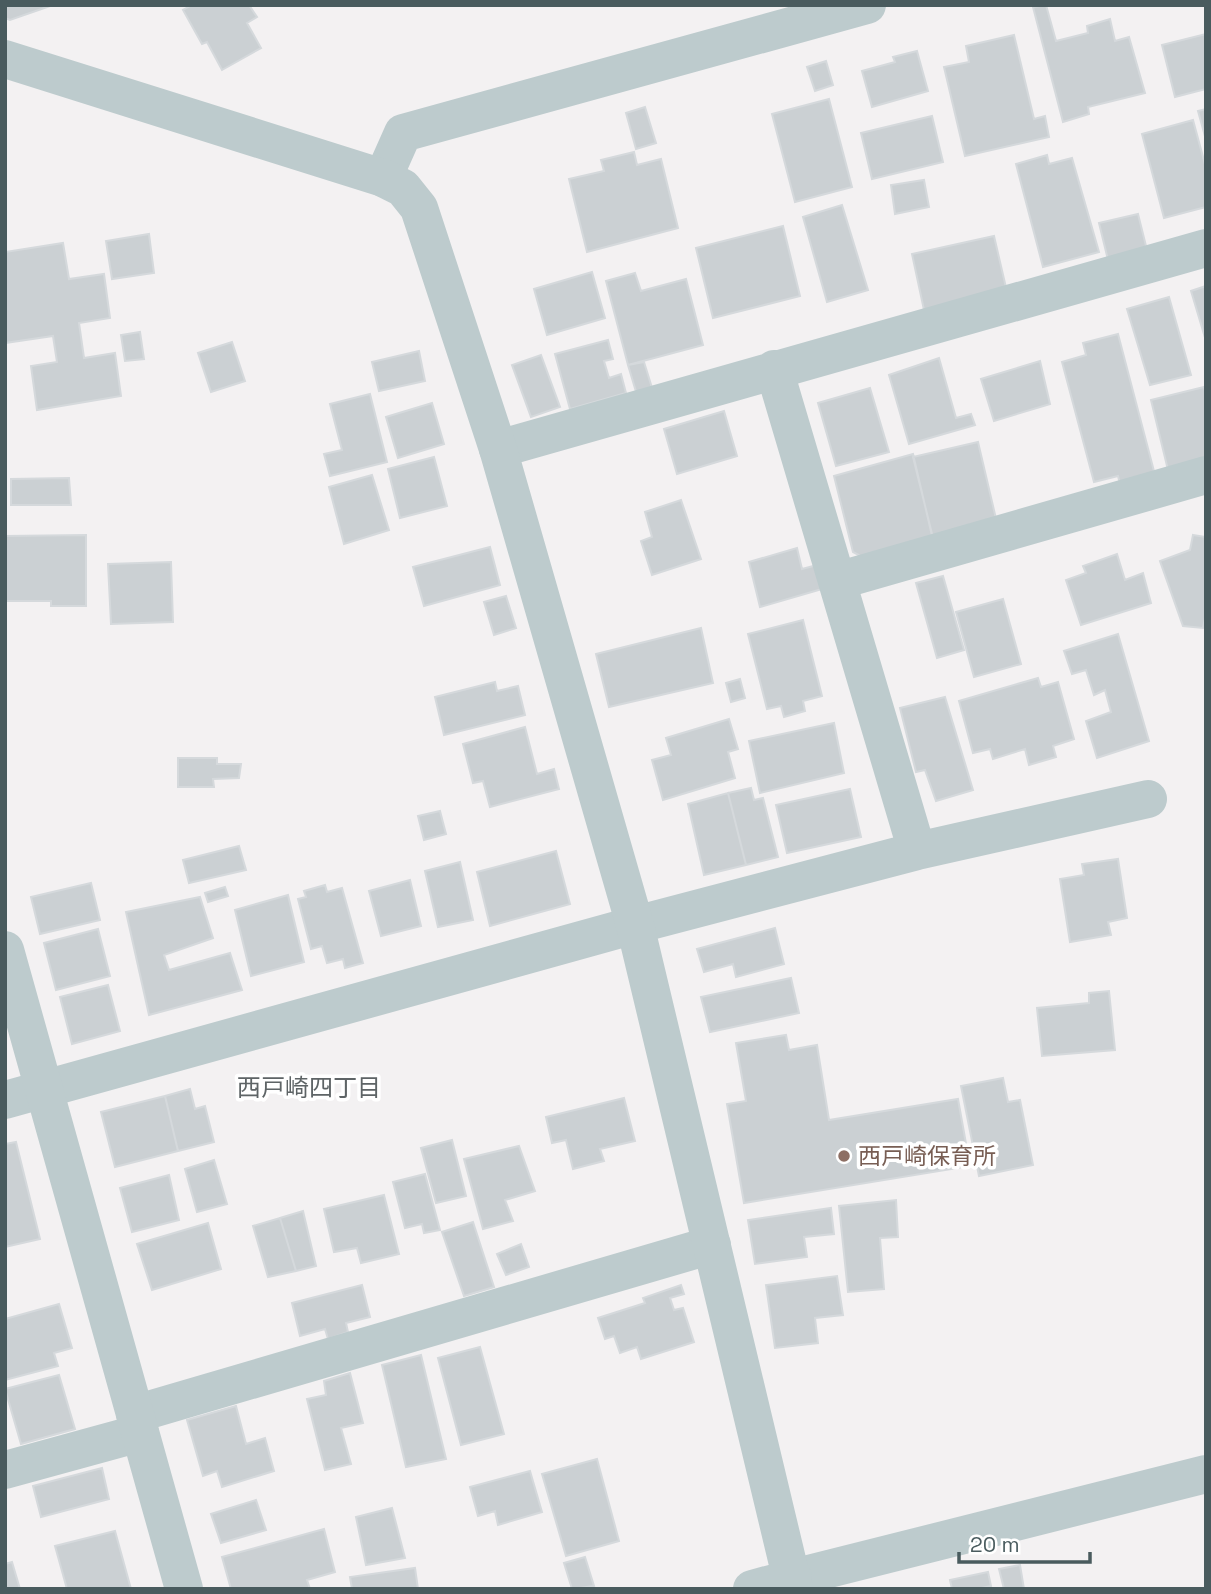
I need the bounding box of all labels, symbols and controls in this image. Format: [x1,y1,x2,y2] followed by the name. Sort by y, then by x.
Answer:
[237,1072,381,1103] district label: 西戸崎四丁目
[858,1141,996,1171] place label: 西戸崎保育所
[836,1148,852,1164] marker: 西戸崎保育所
[959,1520,1090,1564] scale bar
[970,1531,1020,1558] text: 20 m

